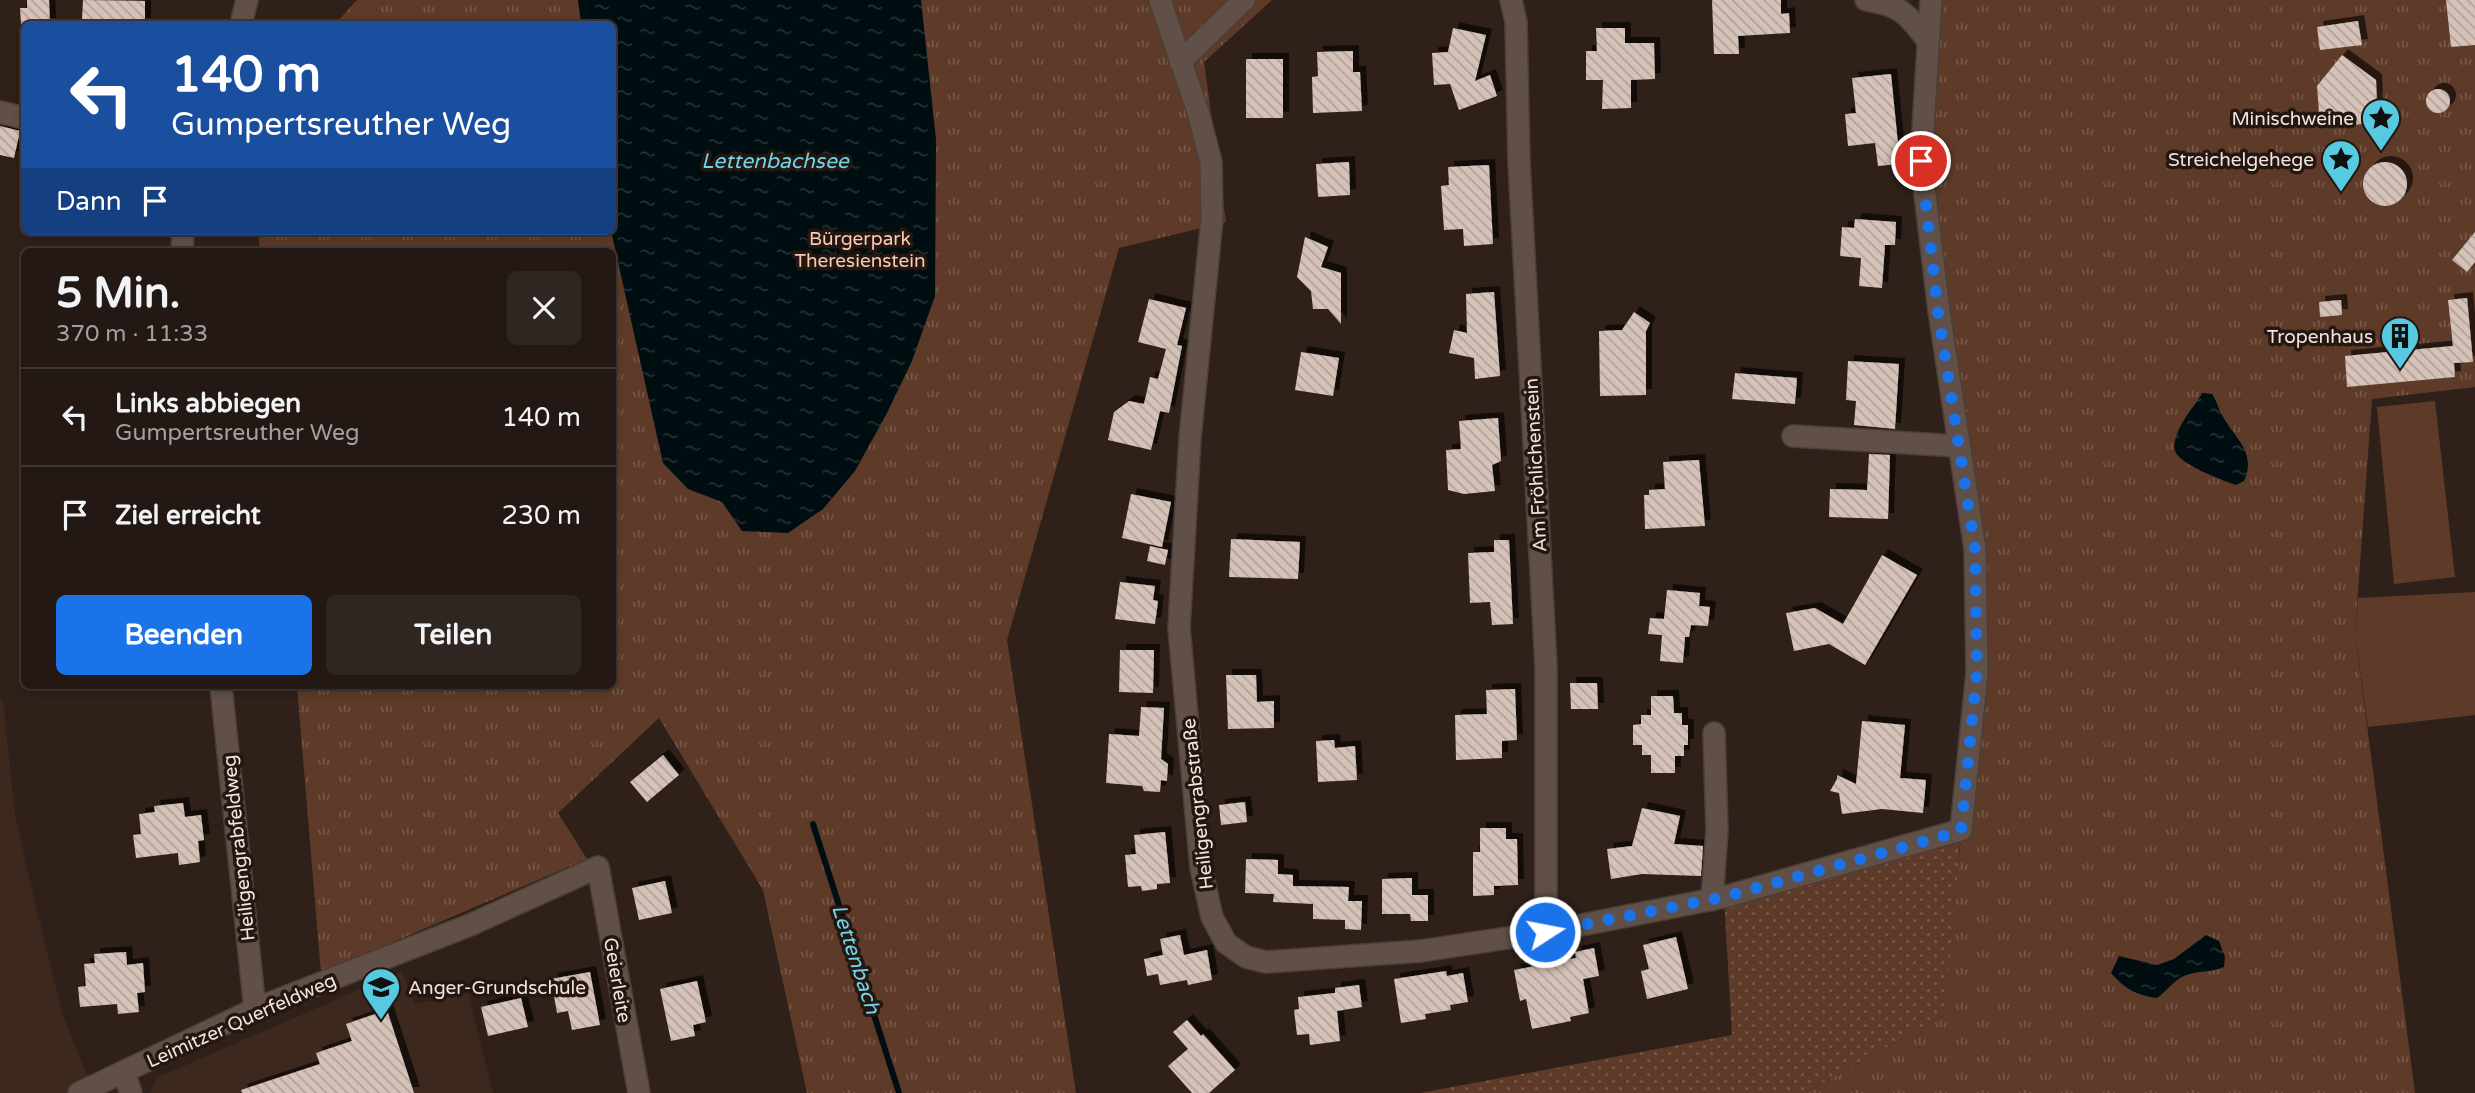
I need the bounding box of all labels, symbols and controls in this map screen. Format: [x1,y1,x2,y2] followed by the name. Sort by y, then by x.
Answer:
[171,46,321,105] text: 140 m
[56,49,147,140] icon: left
[2360,97,2402,152] place icon: Minischweine
[171,106,511,144] text: Gumpertsreuther Weg
[2231,108,2354,130] place label: Minischweine
[1891,131,1951,191] pin
[2320,138,2362,193] place icon: Streichelgehege
[1902,142,1940,180] icon: arrive
[701,149,850,174] water label: Lettenbachsee
[2168,149,2314,171] place label: Streichelgehege
[136,182,174,220] icon: arrive
[56,186,122,217] text: Dann
[795,228,925,272] park label: Bürgerpark Theresienstein
[56,268,180,319] text: 5 Min.
[507,271,581,345] button: close
[2379,315,2421,370] building icon: Tropenhaus
[56,320,208,348] text: 370 m · 11:33
[2267,326,2373,348] place label: Tropenhaus
[1520,377,1552,553] street label: Am Fröhlichenstein
[115,388,301,419] text: Links abbiegen
[56,398,94,436] icon: left
[501,402,581,433] text: 140 m
[115,419,360,447] text: Gumpertsreuther Weg
[56,496,94,534] icon: arrive
[115,500,261,531] text: Ziel erreicht
[501,500,581,531] text: 230 m
[56,595,312,675] button: Beenden
[326,595,581,675] button: Teilen
[1178,717,1218,890] street label: Heiligengrabstraße
[218,754,260,942] street label: Heiligengrabfeldweg
[1508,895,1582,969] position arrow
[826,901,885,1018] water label: Lettenbach
[599,936,635,1024] street label: Geierleite
[360,966,402,1021] school or university icon: Anger-Grundschule
[143,969,340,1073] street label: Leimitzer Querfeldweg
[408,977,586,999] place label: Anger-Grundschule

